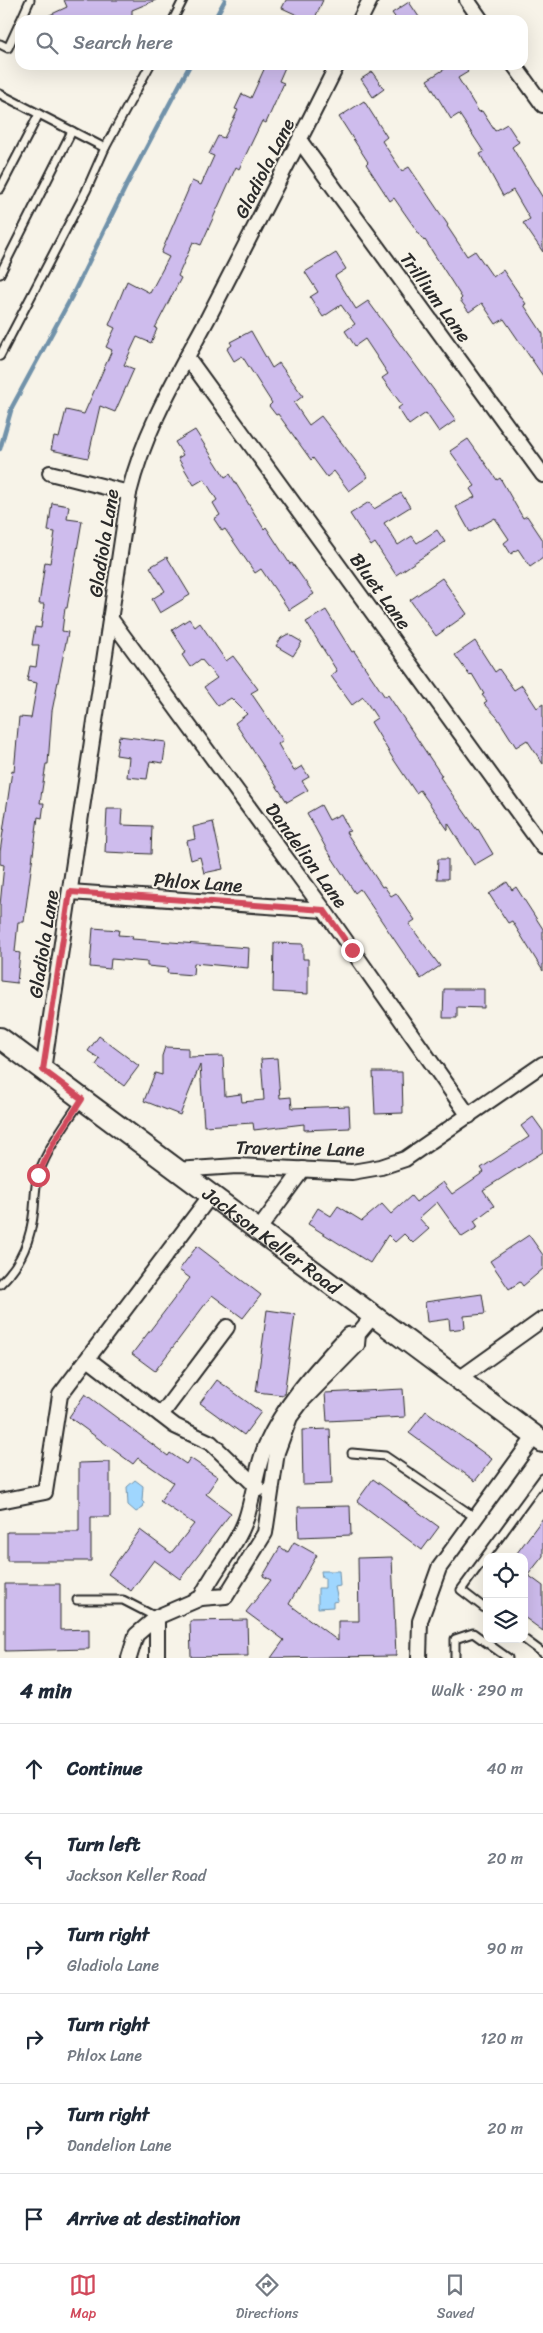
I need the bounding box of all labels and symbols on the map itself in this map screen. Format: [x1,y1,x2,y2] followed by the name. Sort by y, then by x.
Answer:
[225,112,304,224] street label: Gladiola Lane
[391,245,480,350] street label: Trillium Lane
[79,487,128,600] street label: Gladiola Lane
[341,546,420,637] street label: Bluet Lane
[257,795,356,915] street label: Dandelion Lane
[152,863,243,902] street label: Phlox Lane
[19,888,68,1001] street label: Gladiola Lane
[341,939,364,962] route end
[235,1131,365,1166] street label: Travertine Lane
[27,1164,50,1187] route start
[195,1178,349,1304] street label: Jackson Keller Road

